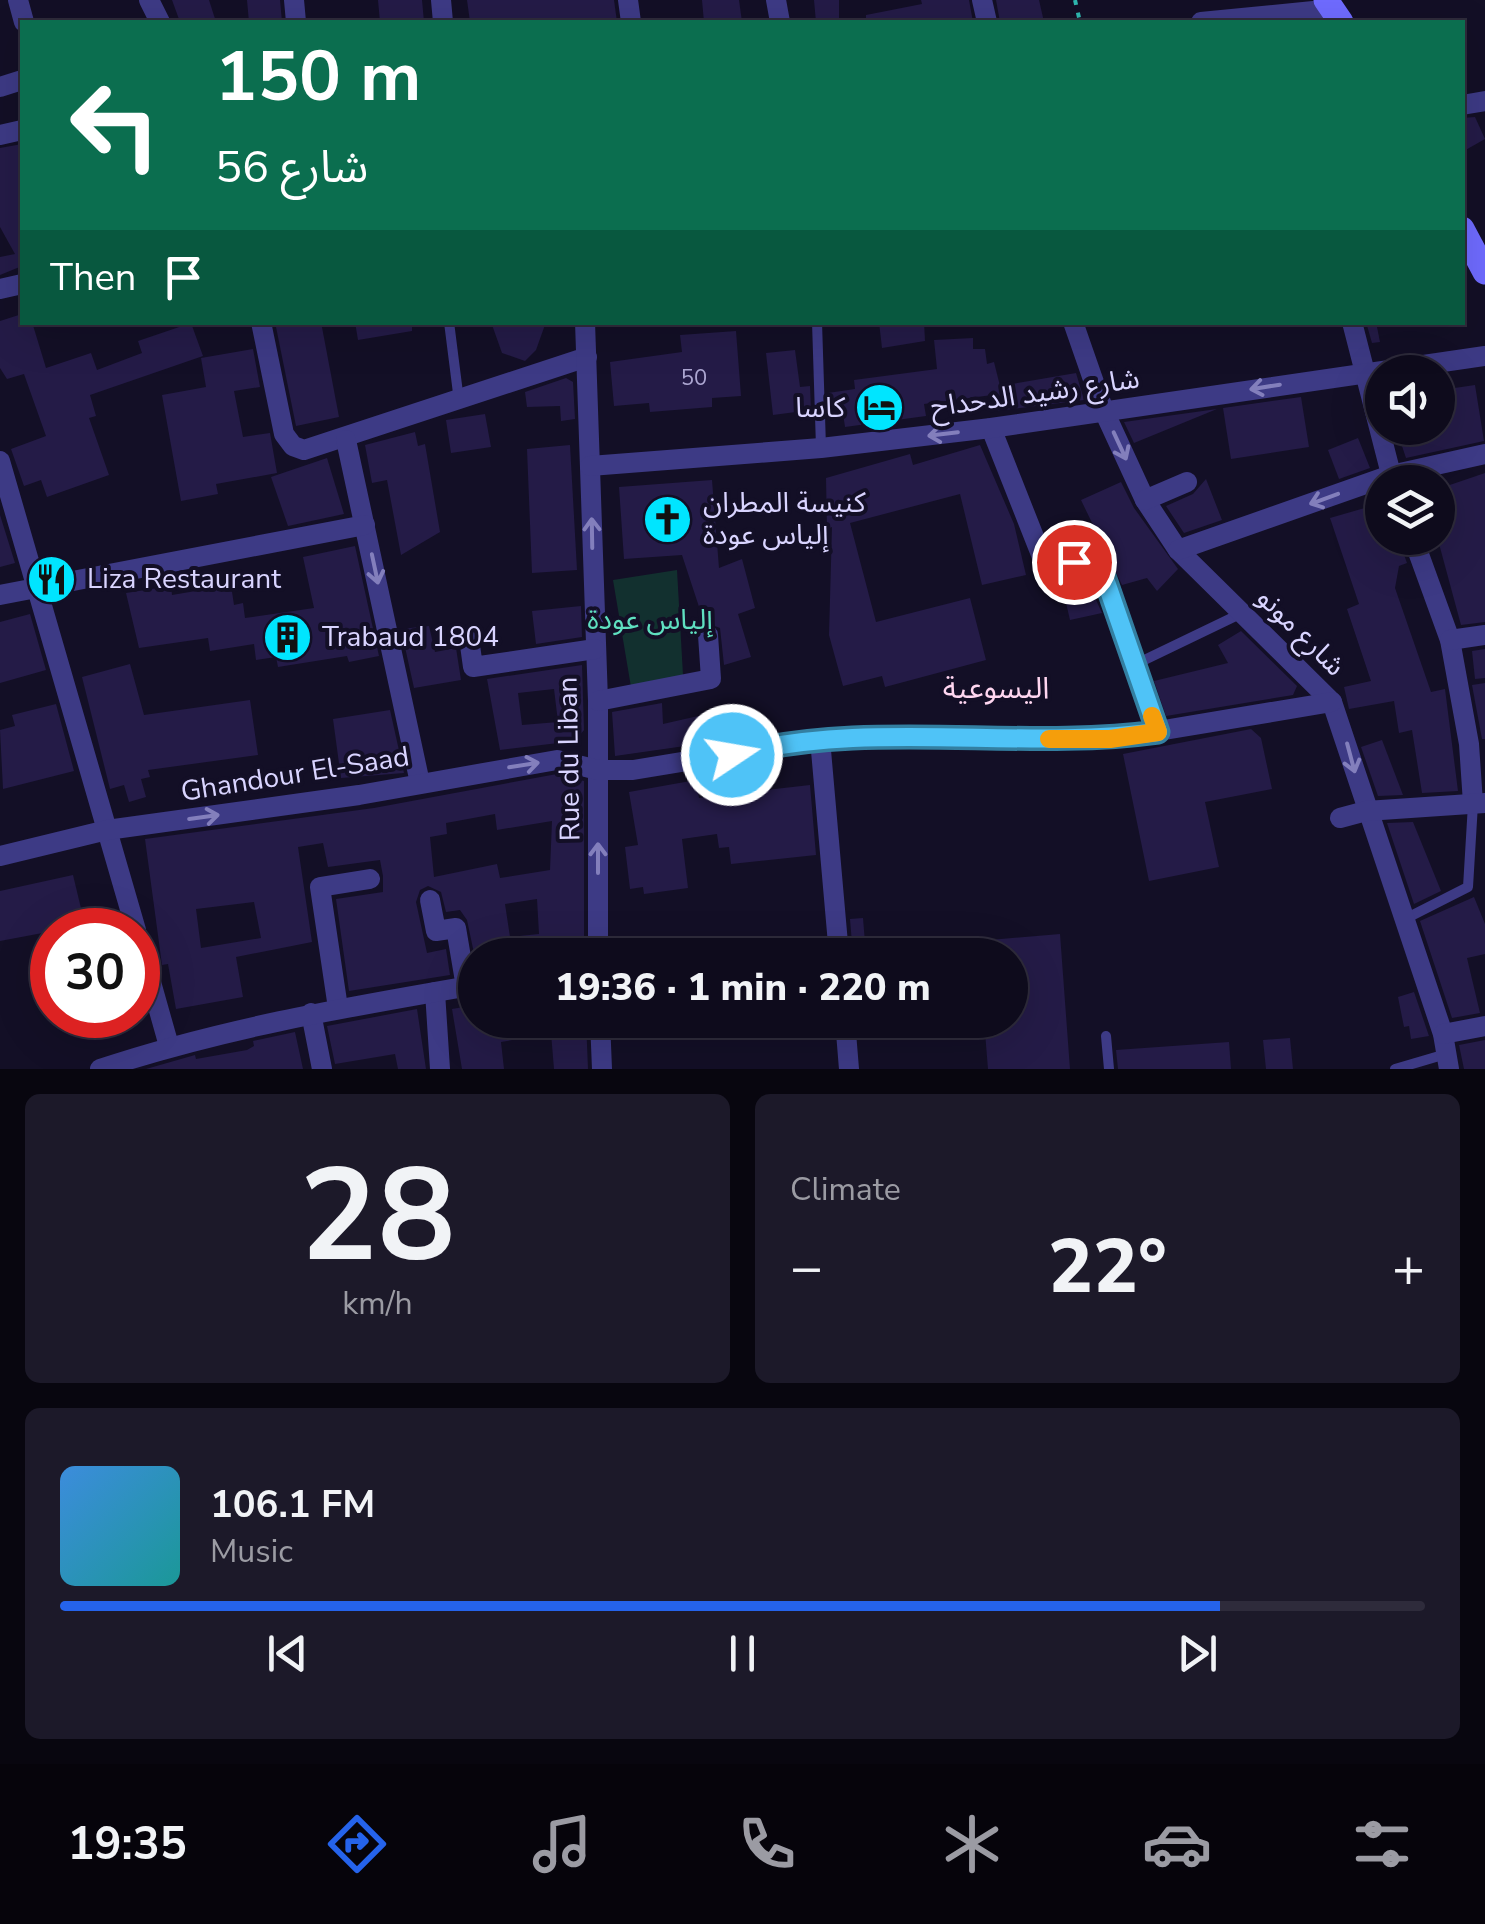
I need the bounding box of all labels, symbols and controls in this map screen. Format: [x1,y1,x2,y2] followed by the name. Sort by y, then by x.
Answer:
[215,29,421,125] text: 150 m
[50,60,180,190] icon: left
[215,137,368,198] text: شارع 56
[156,250,211,305] icon: arrive
[50,252,136,303] text: Then
[1365,355,1455,555] map controls
[1365,355,1455,445] button: sound
[928,360,1142,427] street label: شارع رشيد الدحداح
[681,363,707,393] house number: 50
[1249,378,1282,397] one-way arrow
[854,382,906,434] hotel icon: كاسا
[795,389,845,427] place label: كاسا
[928,425,960,444] one-way arrow
[1112,430,1131,460] one-way arrow
[1365,465,1455,555] button: layers
[703,484,866,554] place label: كنيسة المطران إلياس عودة
[1310,491,1341,509] one-way arrow
[642,493,694,545] church icon: كنيسة المطران إلياس عودة
[582,517,601,549] one-way arrow
[1032,520,1117,605] pin
[1047,535,1102,590] icon: arrive
[366,552,385,584] one-way arrow
[26,553,78,605] restaurant icon: Liza Restaurant
[87,560,281,598] place label: Liza Restaurant
[1248,580,1353,685] street label: شارع مونو
[587,601,714,639] park label: إلياس عودة
[261,611,313,663] building icon: Trabaud 1804
[322,618,499,656] place label: Trabaud 1804
[943,668,1049,709] district label: اليسوعية
[549,676,589,842] street label: Rue du Liban
[680,703,784,807] position arrow
[178,737,412,811] street label: Ghandour El-Saad
[1343,742,1362,773] one-way arrow
[508,756,540,774] one-way arrow
[187,807,219,825] one-way arrow
[588,842,608,874] one-way arrow
[30,908,160,1038] speed limit sign: 30
[555,962,931,1013] text: 19:36 · 1 min · 220 m
[299,1128,456,1305] text: 28
[790,1168,901,1211] text: Climate
[1048,1216,1167,1318] text: 22°
[790,1230,823,1305] text: −
[1392,1230,1425,1305] text: +
[342,1282,413,1325] text: km/h
[210,1479,375,1530] text: 106.1 FM
[210,1530,293,1573] text: Music
[260,1626,315,1681] icon: previous
[715,1626,770,1681] icon: pause
[1170,1626,1225,1681] icon: next
[322,1809,392,1879] icon: directions
[527,1809,597,1879] icon: music
[732,1809,802,1879] icon: phone
[937,1809,1007,1879] icon: climate
[1142,1809,1212,1879] icon: car
[1347,1809,1417,1879] icon: filters
[68,1814,187,1875] text: 19:35

